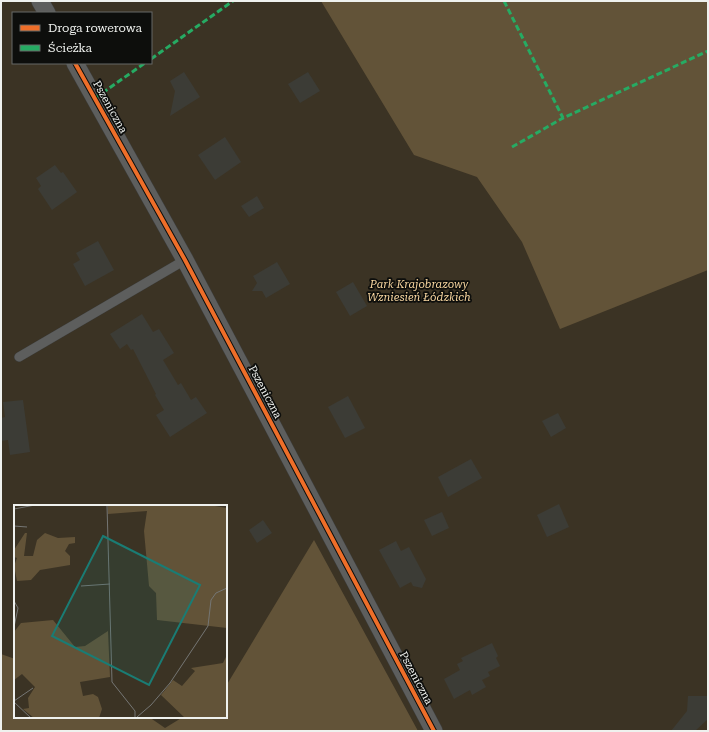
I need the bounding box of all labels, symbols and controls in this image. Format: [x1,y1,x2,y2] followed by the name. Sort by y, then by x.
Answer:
[12,12,152,64] legend
[48,21,142,35] text: Droga rowerowa
[48,41,93,55] text: Ścieżka
[90,78,130,136] street label: Pszeniczna
[367,278,471,304] park label: Park Krajobrazowy Wzniesień Łódzkich
[246,363,284,421] street label: Pszeniczna
[14,505,227,718] inset map
[397,649,435,707] street label: Pszeniczna

